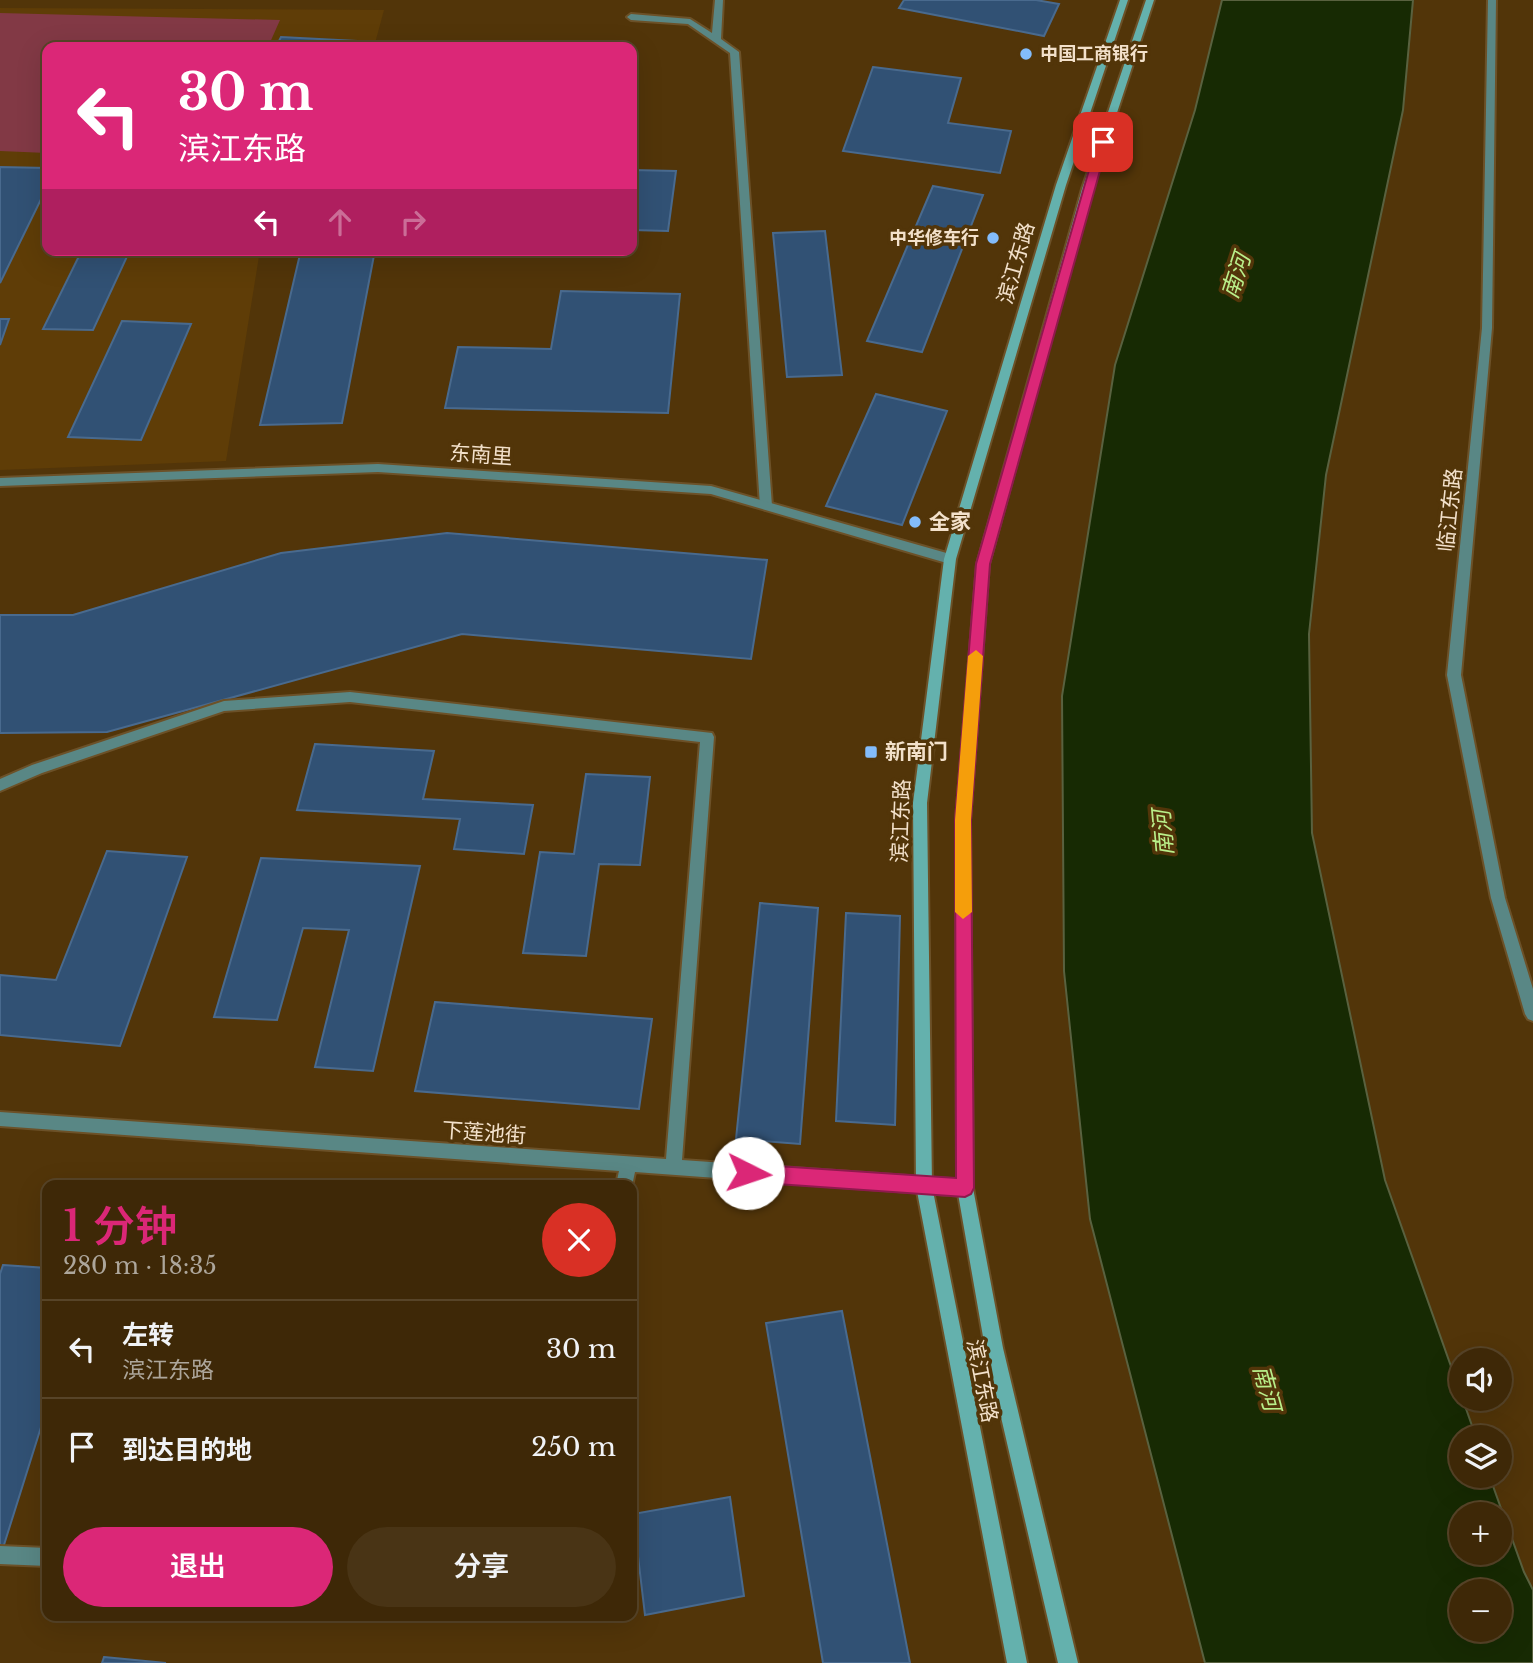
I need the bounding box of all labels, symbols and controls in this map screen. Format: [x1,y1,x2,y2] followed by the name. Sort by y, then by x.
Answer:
[1040,43,1148,65] place label: 中国工商银行
[1018,46,1034,62] marker: 中国工商银行
[178,62,313,123] text: 30 m
[63,70,154,161] icon: left
[1073,112,1133,172] pin
[1084,123,1122,161] icon: arrive
[178,129,306,169] text: 滨江东路
[248,203,286,241] icon: left
[321,203,359,241] icon: ahead
[394,203,432,241] icon: right
[992,219,1040,307] street label: 滨江东路
[889,227,979,249] place label: 中华修车行
[985,230,1001,246] marker: 中华修车行
[1216,246,1258,302] water label: 南河
[449,440,513,470] street label: 东南里
[1433,467,1467,553] street label: 临江东路
[929,509,971,535] place label: 全家
[907,514,923,530] marker: 全家
[885,739,948,765] place label: 新南门
[863,744,879,760] marker: 新南门
[887,779,915,863] street label: 滨江东路
[1147,805,1179,857] water label: 南河
[441,1117,527,1149] street label: 下莲池街
[711,1136,785,1210] position arrow
[63,1200,177,1252] text: 1 分钟
[542,1203,616,1277] button: close
[63,1252,217,1280] text: 280 m · 18:35
[122,1319,174,1351] text: 左转
[63,1330,101,1368] icon: left
[546,1333,616,1365] text: 30 m
[961,1337,1003,1425] street label: 滨江东路
[1449,1348,1512,1642] map controls
[1449,1348,1512,1411] button: sound
[122,1356,214,1384] text: 滨江东路
[1248,1362,1288,1418] water label: 南河
[1449,1425,1512,1488] button: layers
[63,1428,101,1466] icon: arrive
[531,1431,616,1463] text: 250 m
[122,1434,252,1466] text: 到达目的地
[1449,1502,1512,1565] button: +
[63,1527,333,1607] button: 退出
[347,1527,616,1607] button: 分享
[1449,1579,1512,1642] button: −

